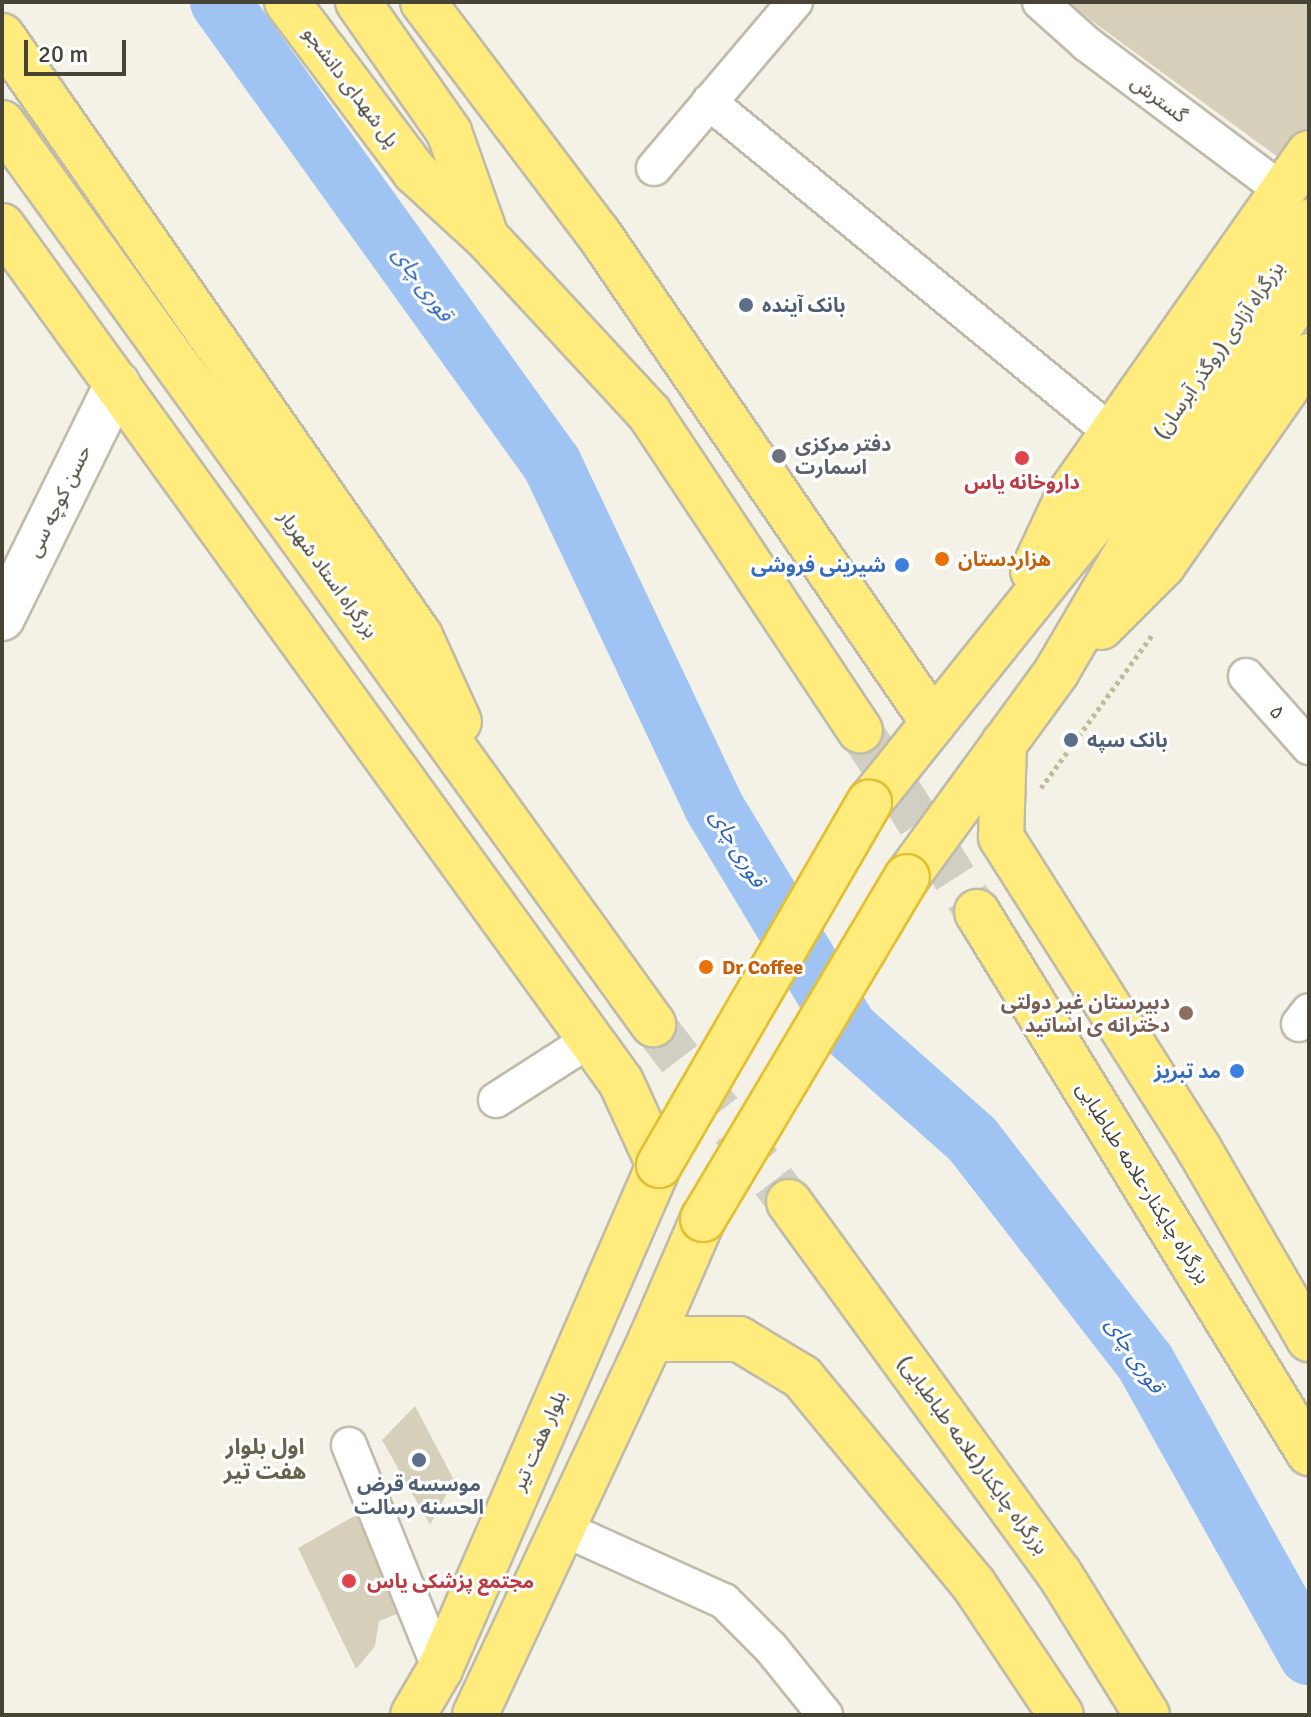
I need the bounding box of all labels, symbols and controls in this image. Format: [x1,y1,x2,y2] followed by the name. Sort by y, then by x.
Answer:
[298,22,404,152] street label: پل شهدای دانشجو
[28,24,130,74] scale bar
[38,39,88,69] text: 20 m
[1126,70,1192,128] street label: گسترش
[387,241,459,327] water label: قوری چای
[1149,257,1289,443] street label: بزرگراه آزادی (روگذر آبرسان)
[762,293,846,317] place label: بانک آینده
[737,296,755,314] marker: بانک آینده
[795,432,891,479] place label: دفتر مرکزی اسمارت
[22,441,96,561] street label: حسن کوچه سی
[770,447,788,465] marker: دفتر مرکزی اسمارت
[1013,449,1031,467] marker: داروخانه یاس
[964,470,1080,494] place label: داروخانه یاس
[273,505,383,643] street label: بزرگراه استاد شهریار
[958,547,1051,571] place label: هزاردستان
[933,550,951,568] marker: هزاردستان
[751,553,886,577] place label: شیرینی فروشی
[893,556,911,574] marker: شیرینی فروشی
[1264,700,1290,724] street label: ۵
[1087,728,1168,752] place label: بانک سپه
[1062,731,1080,749] marker: بانک سپه
[705,804,771,892] water label: قوری چای
[722,955,803,979] place label: Dr Coffee
[697,958,715,976] marker: Dr Coffee
[1001,990,1170,1037] place label: دبیرستان غیر دولتی دخترانه ی اساتید
[1177,1004,1195,1022] marker: دبیرستان غیر دولتی دخترانه ی اساتید
[1154,1059,1221,1083] place label: مد تبریز
[1228,1062,1246,1080] marker: مد تبریز
[1071,1078,1215,1288] street label: بزرگراه چایکنار-علامه طباطبایی
[1100,1312,1170,1398] water label: قوری چای
[893,1351,1053,1559] street label: بزرگراه چایکنار(علامه طباطبایی)
[506,1388,572,1494] street label: بلوار هفت تیر
[224,1433,306,1484] district label: اول بلوار هفت تیر
[410,1451,428,1469] marker: موسسه قرض الحسنه رسالت
[354,1472,484,1519] place label: موسسه قرض الحسنه رسالت
[367,1569,534,1593] place label: مجتمع پزشکی یاس
[338,1570,360,1592] marker: مجتمع پزشکی یاس

